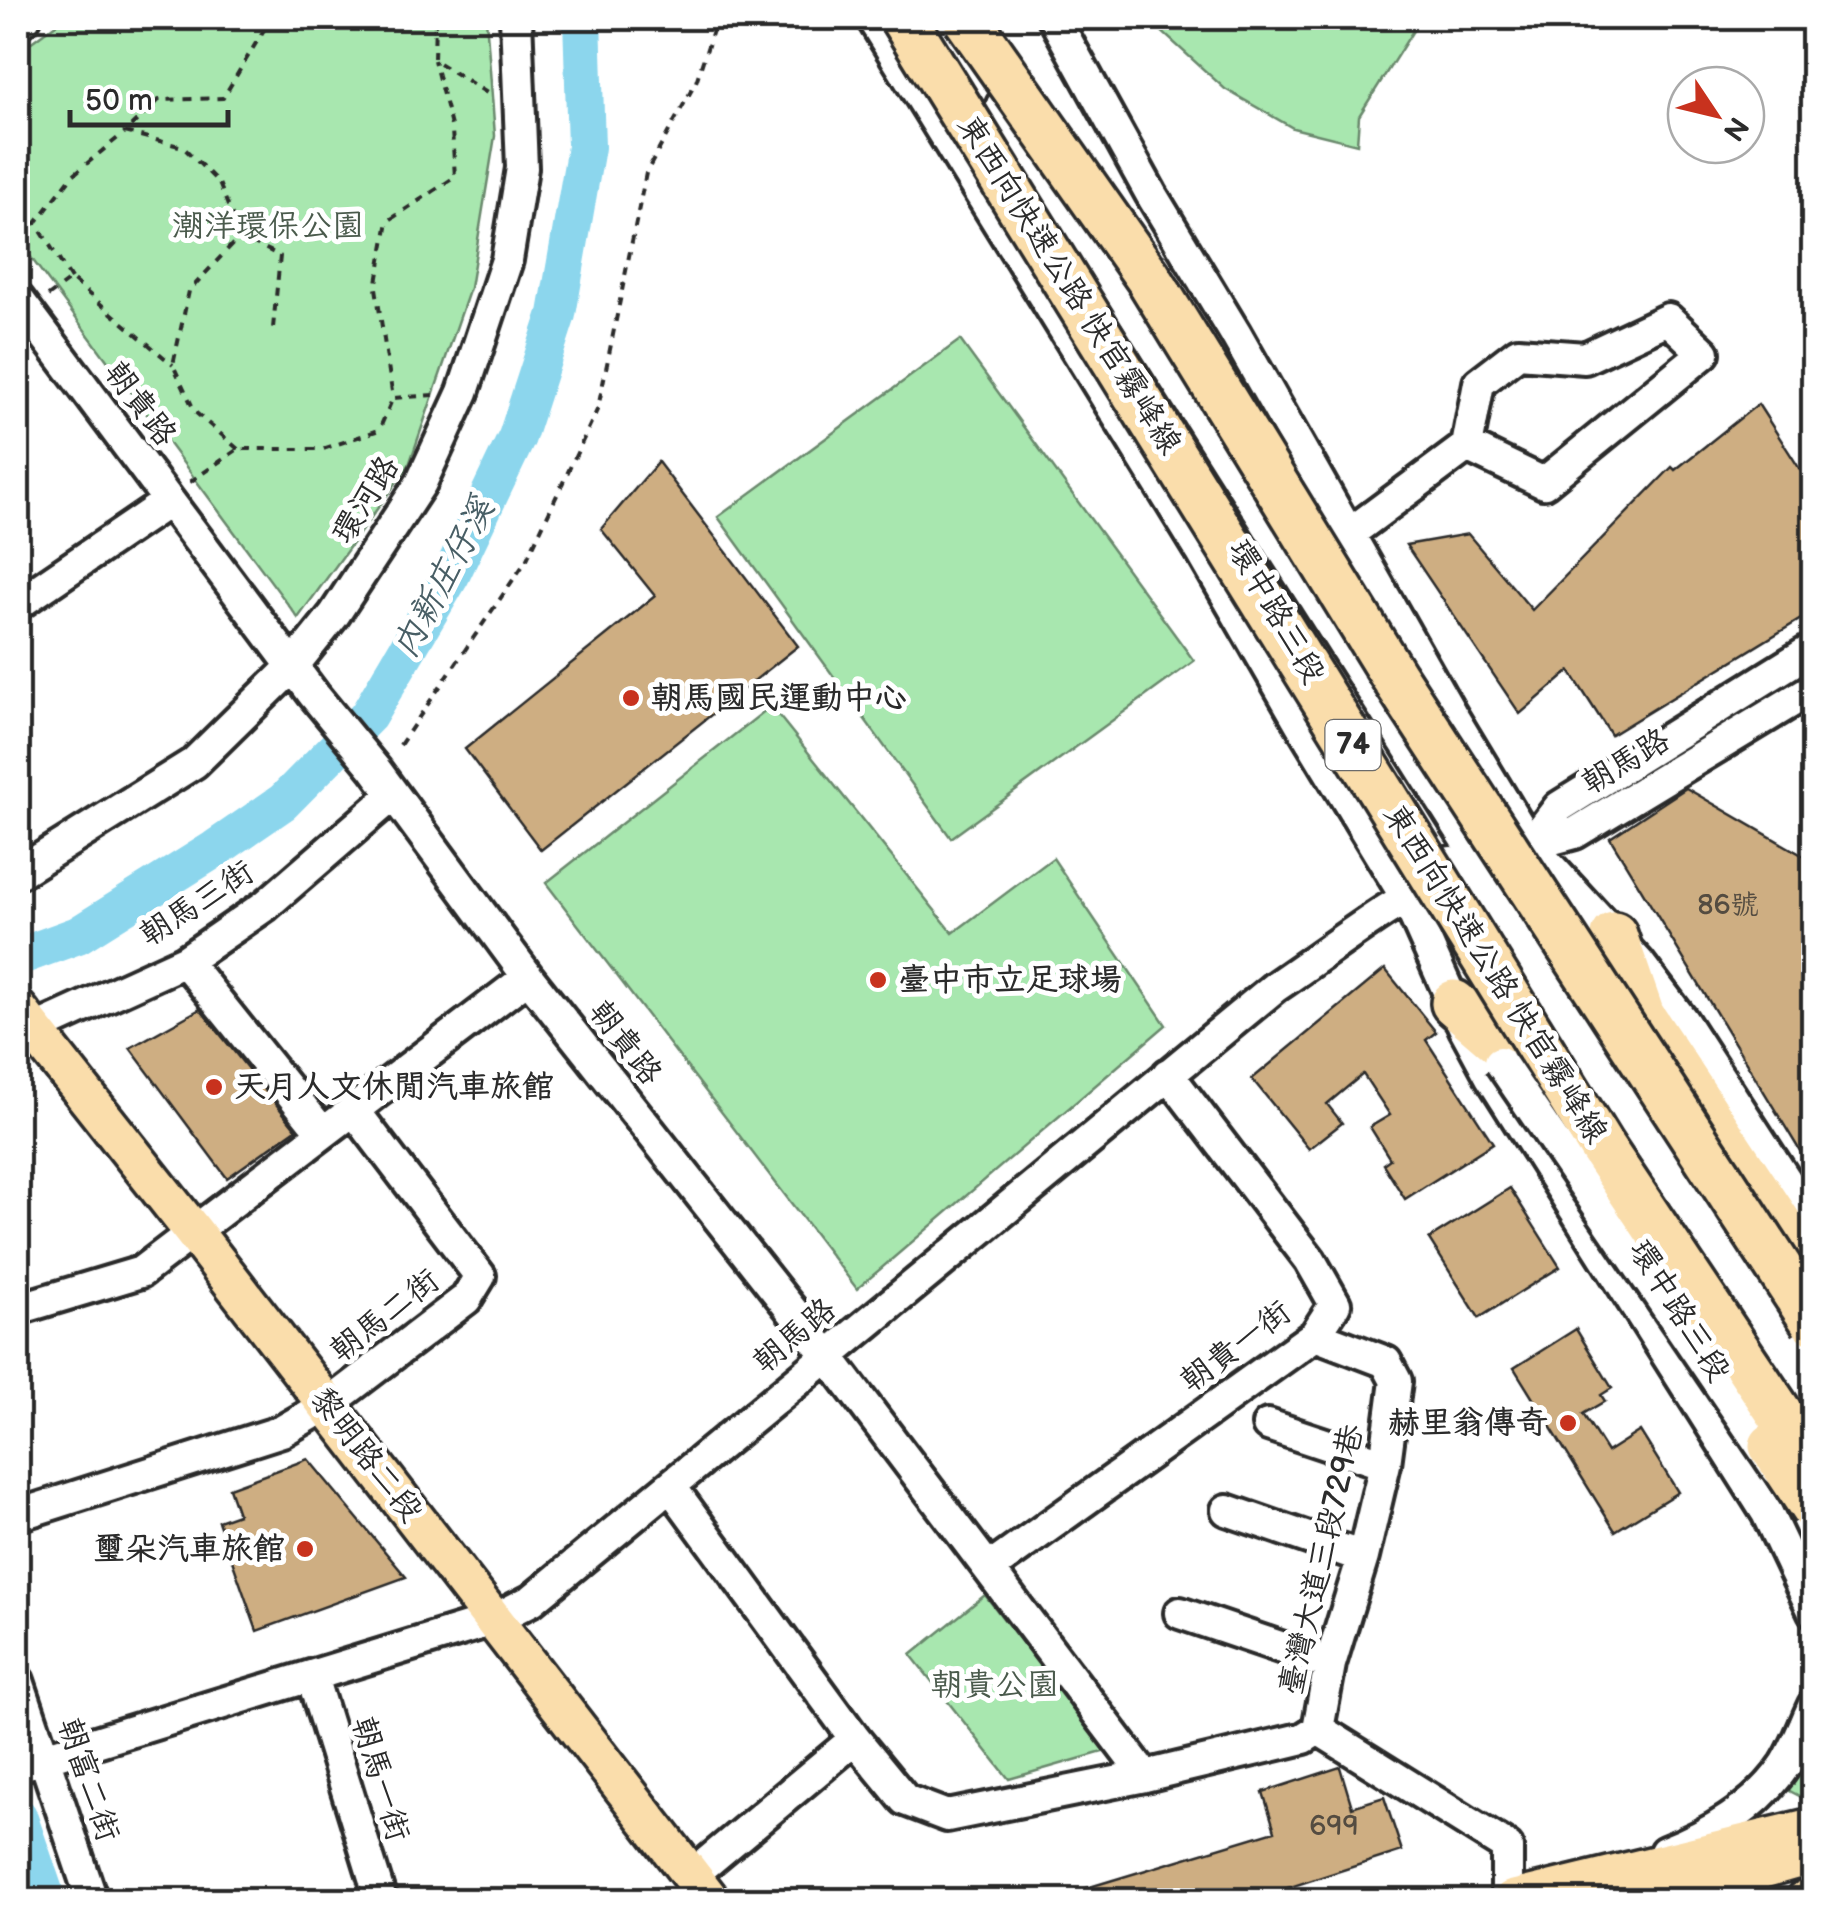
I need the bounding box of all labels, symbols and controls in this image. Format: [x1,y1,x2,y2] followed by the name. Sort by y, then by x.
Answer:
[70,65,228,127] scale bar
[1666,65,1766,165] north arrow
[85,83,153,119] text: 50 m
[948,108,1190,462] street label: 東西向快速公路 快官霧峰線
[1716,110,1755,147] text: N
[172,207,364,246] park label: 潮洋環保公園
[96,354,184,454] street label: 朝貴路
[324,449,408,551] street label: 環河路
[384,489,505,665] water label: 內新庄仔溪
[1219,533,1333,691] street label: 環中路三段
[651,679,907,718] place label: 朝馬國民運動中心
[620,687,642,709] marker: 朝馬國民運動中心
[1326,720,1380,770] road number: 74
[1575,721,1677,803] street label: 朝馬路
[1374,797,1616,1151] street label: 東西向快速公路 快官霧峰線
[133,853,261,955] street label: 朝馬三街
[1697,889,1759,922] house number: 86號
[898,961,1122,1000] place label: 臺中市立足球場
[867,969,889,991] marker: 臺中市立足球場
[580,993,670,1093] street label: 朝貴路
[234,1068,554,1107] place label: 天月人文休閒汽車旅館
[203,1076,225,1098] marker: 天月人文休閒汽車旅館
[1620,1233,1738,1389] street label: 環中路三段
[323,1261,447,1371] street label: 朝馬二街
[746,1290,844,1382] street label: 朝馬路
[1173,1293,1299,1401] street label: 朝貴一街
[301,1380,431,1530] street label: 黎明路二段
[1388,1404,1548,1443] place label: 赫里翁傳奇
[1557,1412,1579,1434] marker: 赫里翁傳奇
[1272,1421,1372,1699] street label: 臺灣大道三段729巷
[93,1530,285,1569] place label: 璽朵汽車旅館
[294,1538,316,1560] marker: 璽朵汽車旅館
[931,1666,1059,1705] park label: 朝貴公園
[343,1712,417,1846] street label: 朝馬一街
[49,1713,127,1847] street label: 朝富二街
[1309,1810,1359,1843] house number: 699

